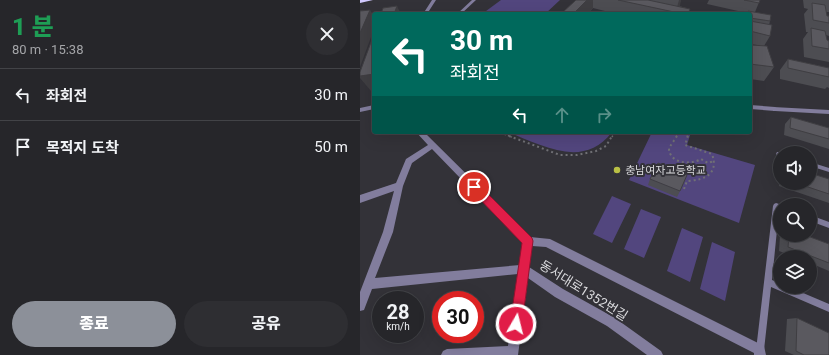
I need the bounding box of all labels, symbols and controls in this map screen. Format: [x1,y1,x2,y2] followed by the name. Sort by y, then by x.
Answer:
[12,13,54,41] text: 1 분
[306,13,348,55] button: close
[450,24,513,57] text: 30 m
[384,28,436,80] icon: left
[12,42,83,57] text: 80 m · 15:38
[450,62,500,83] text: 좌회전
[12,84,34,106] icon: left
[314,86,348,104] text: 30 m
[46,87,87,105] text: 좌회전
[509,104,531,126] icon: left
[551,104,573,126] icon: ahead
[593,104,615,126] icon: right
[12,136,34,158] icon: arrive
[314,138,348,156] text: 50 m
[46,139,119,157] text: 목적지 도착
[773,146,817,294] map controls
[773,146,817,190] button: sound
[625,164,706,177] place label: 충남여자고등학교
[612,165,622,175] marker: 충남여자고등학교
[457,170,491,204] pin
[463,176,485,198] icon: arrive
[773,198,817,242] button: search
[773,250,817,294] button: layers
[537,257,631,324] street label: 동서대로1352번길
[432,291,484,343] speed limit sign: 30
[387,300,409,324] text: 28
[12,301,176,347] button: 종료
[184,301,348,347] button: 공유
[495,303,537,345] position arrow
[386,321,410,332] text: km/h

